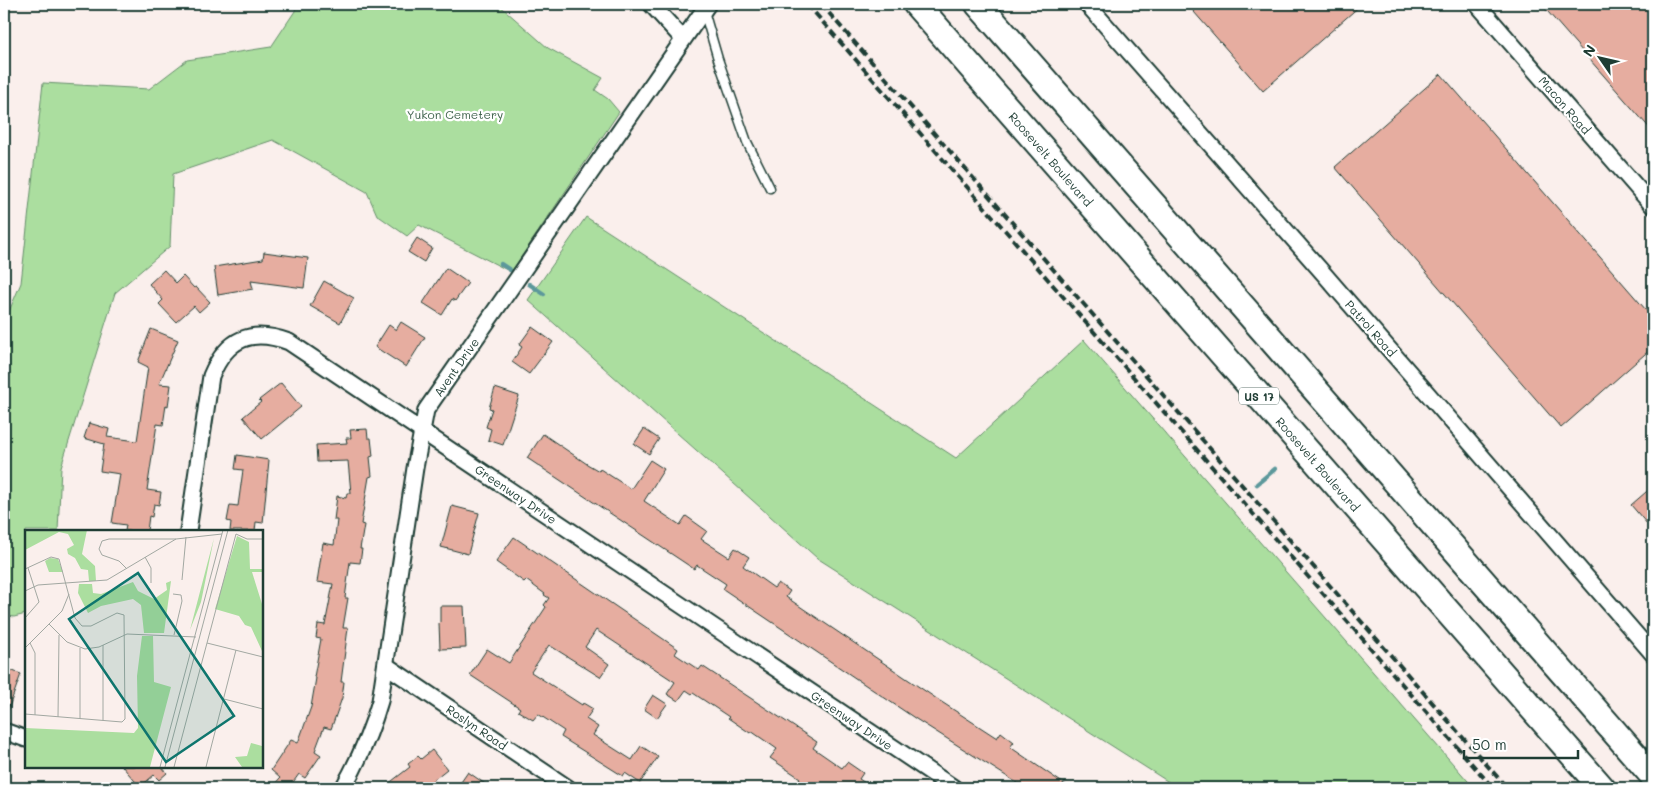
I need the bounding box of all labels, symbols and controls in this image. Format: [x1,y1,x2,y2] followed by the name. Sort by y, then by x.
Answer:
[1574,32,1624,82] north arrow
[1578,41,1600,60] text: N
[1535,73,1595,138] street label: Macon Road
[407,106,503,122] park label: Yukon Cemetery
[1006,108,1097,210] street label: Roosevelt Boulevard
[1342,296,1400,360] street label: Patrol Road
[430,334,482,400] street label: Avent Drive
[1239,388,1279,404] road number: US 17
[1273,413,1364,515] street label: Roosevelt Boulevard
[472,461,560,527] street label: Greenway Drive
[25,530,262,767] inset map
[808,687,896,753] street label: Greenway Drive
[443,701,511,754] street label: Roslyn Road
[1464,727,1578,759] scale bar
[1472,734,1507,754] text: 50 m

